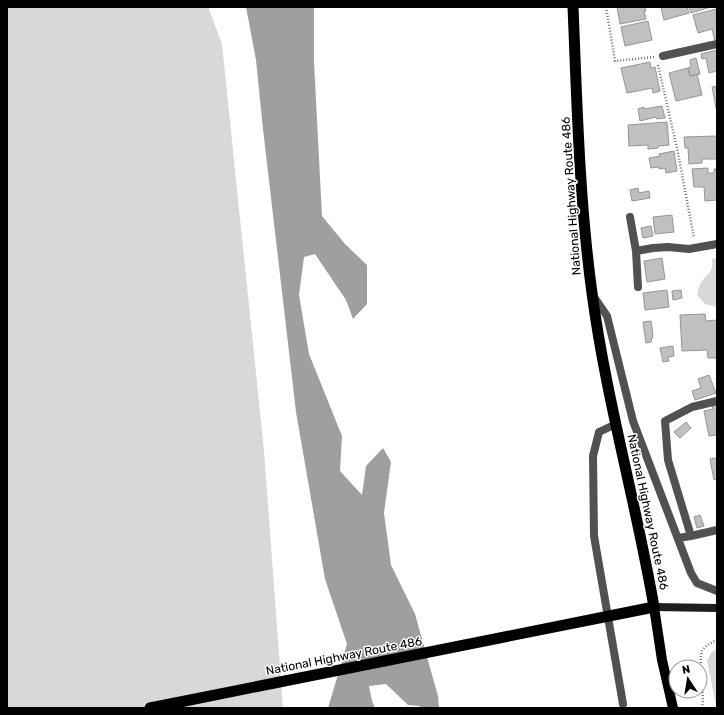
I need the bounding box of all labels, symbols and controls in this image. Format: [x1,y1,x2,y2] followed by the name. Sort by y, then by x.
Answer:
[558,116,584,276] street label: National Highway Route 486
[625,433,671,591] street label: National Highway Route 486
[265,634,423,678] street label: National Highway Route 486
[668,659,708,699] north arrow
[681,663,691,677] text: N

